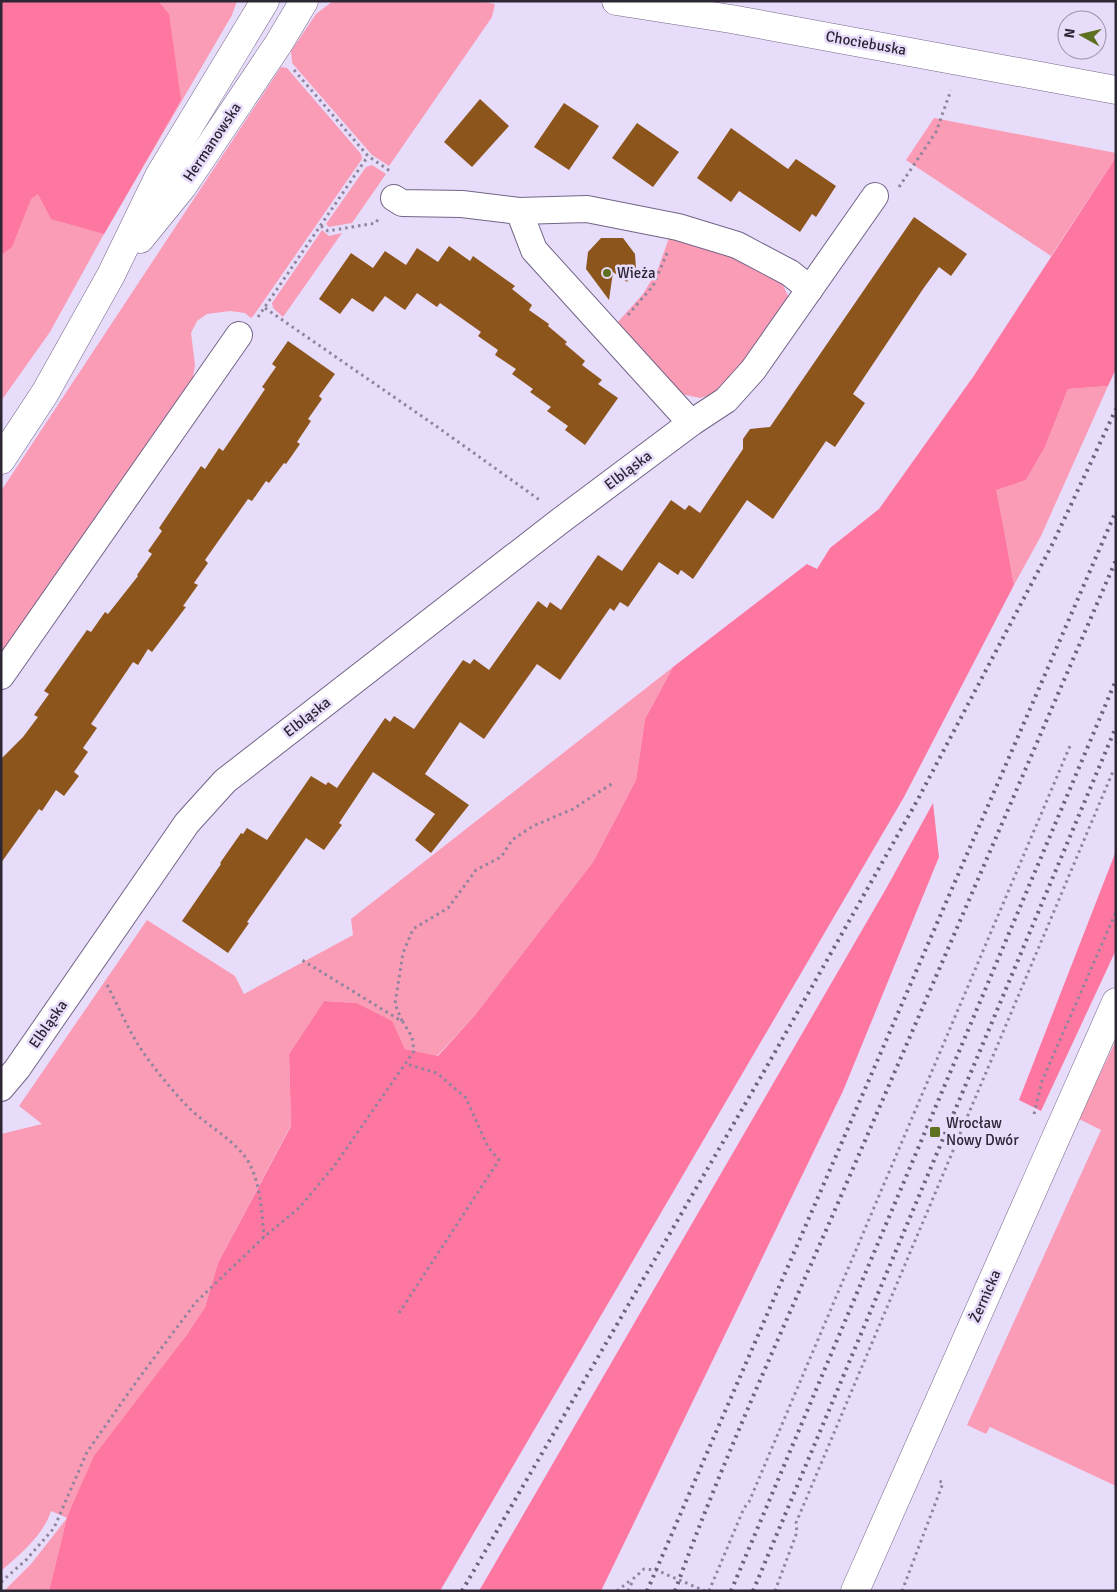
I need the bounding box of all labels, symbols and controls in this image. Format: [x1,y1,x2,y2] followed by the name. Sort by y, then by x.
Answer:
[1057,10,1107,60] north arrow
[824,27,908,59] street label: Chociebuska
[1061,27,1079,39] text: N
[179,99,245,185] street label: Hermanowska
[617,264,656,282] place label: Wieża
[601,267,613,279] marker: Wieża
[601,446,655,494] street label: Elbląska
[280,693,334,741] street label: Elbląska
[25,996,71,1052] street label: Elbląska
[946,1114,1019,1149] place label: Wrocław Nowy Dwór
[928,1125,942,1139] marker: Wrocław Nowy Dwór
[965,1267,1005,1325] street label: Żernicka

